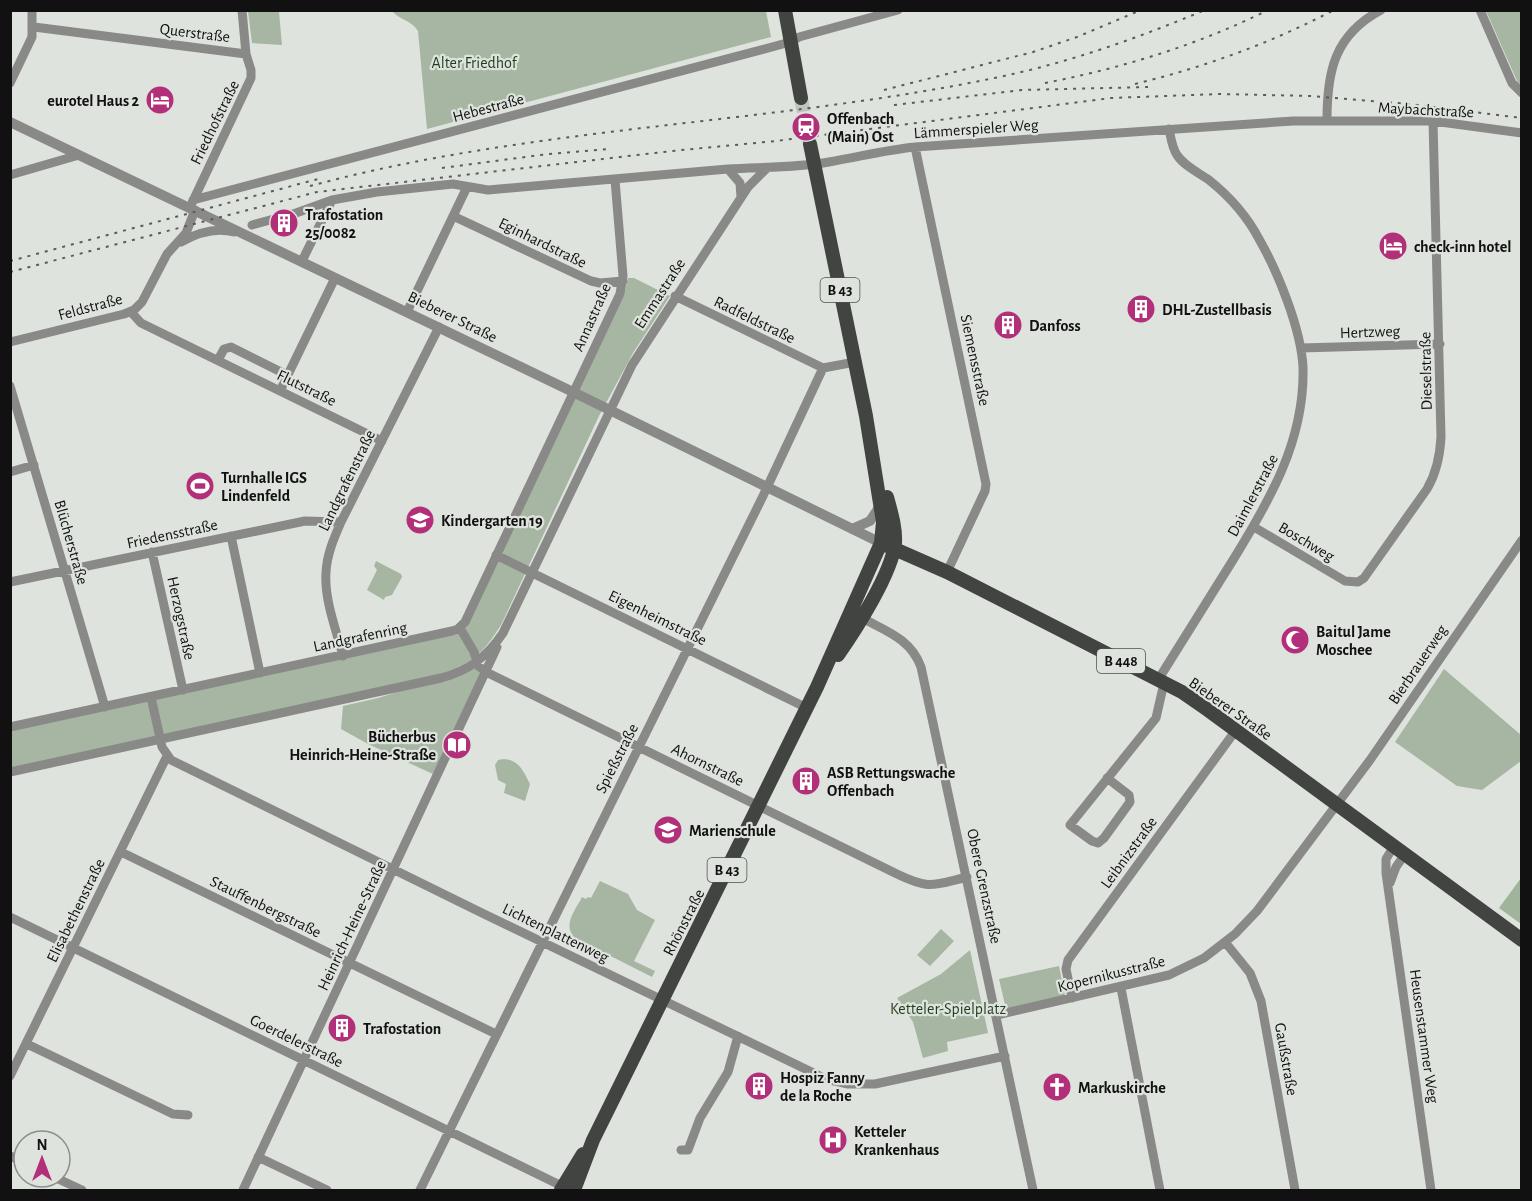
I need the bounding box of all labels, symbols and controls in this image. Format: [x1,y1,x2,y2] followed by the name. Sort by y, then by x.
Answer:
[159,21,231,46] street label: Querstraße
[431,55,518,71] park label: Alter Friedhof
[188,78,242,167] street label: Friedhofstraße
[144,84,176,116] hotel icon: eurotel Haus 2
[451,91,526,125] street label: Hebestraße
[47,93,139,109] place label: eurotel Haus 2
[1377,99,1474,122] street label: Maybachstraße
[790,111,822,143] station icon: Offenbach (Main) Ost
[827,111,894,145] place label: Offenbach (Main) Ost
[913,117,1039,141] street label: Lämmerspieler Weg
[268,207,300,239] building icon: Trafostation 25/0082
[305,207,383,241] place label: Trafostation 25/0082
[496,215,589,271] street label: Eginhardstraße
[1377,230,1409,262] hotel icon: check-inn hotel
[1414,239,1511,255] place label: check-inn hotel
[631,256,688,331] street label: Emmastraße
[820,278,860,302] road number: B 43
[570,281,614,354] street label: Annastraße
[405,288,500,345] street label: Bieberer Straße
[56,291,124,323] street label: Feldstraße
[711,293,798,346] street label: Radfeldstraße
[1125,293,1157,325] building icon: DHL-Zustellbasis
[1162,302,1272,318] place label: DHL-Zustellbasis
[992,309,1024,341] building icon: Danfoss
[958,313,992,407] street label: Siemensstraße
[1029,318,1081,334] place label: Danfoss
[1340,323,1401,341] street label: Hertzweg
[1417,332,1435,410] street label: Dieselstraße
[274,367,339,409] street label: Flutstraße
[316,427,378,534] street label: Landgrafenstraße
[1225,452,1281,539] street label: Daimlerstraße
[184,470,216,502] sports icon: Turnhalle IGS Lindenfeld
[221,470,307,504] place label: Turnhalle IGS Lindenfeld
[51,498,91,586] street label: Blücherstraße
[404,504,436,536] school or university icon: Kindergarten 19
[441,513,543,529] place label: Kindergarten 19
[125,517,219,551] street label: Friedensstraße
[1276,519,1337,565] street label: Boschweg
[164,575,198,661] street label: Herzogstraße
[606,587,709,649] street label: Eigenheimstraße
[312,619,409,655] street label: Landgrafenring
[1385,622,1450,707] street label: Bierbrauerweg
[1279,624,1311,656] mosque icon: Baitul Jame Moschee
[1316,624,1391,658] place label: Baitul Jame Moschee
[1097,649,1145,673] road number: B 448
[1186,674,1275,743] street label: Bieberer Straße
[593,721,641,796] street label: Spießstraße
[289,729,436,763] place label: Bücherbus Heinrich-Heine-Straße
[441,729,473,761] library icon: Bücherbus Heinrich-Heine-Straße
[669,741,746,789] street label: Ahornstraße
[790,765,822,797] building icon: ASB Rettungswache Offenbach
[827,765,956,799] place label: ASB Rettungswache Offenbach
[652,814,684,846] school or university icon: Marienschule
[1098,814,1160,891] street label: Leibnizstraße
[689,823,776,839] place label: Marienschule
[964,827,1004,945] street label: Obere Grenzstraße
[44,856,108,965] street label: Elisabethenstraße
[315,858,389,993] street label: Heinrich-Heine-Straße
[708,858,746,882] road number: B 43
[208,873,324,941] street label: Stauffenbergstraße
[660,886,708,958] street label: Rhönstraße
[500,900,611,966] street label: Lichtenplattenweg
[1056,953,1167,995] street label: Kopernikusstraße
[1407,968,1441,1104] street label: Heusenstammer Weg
[890,1001,1006,1017] park label: Ketteler-Spielplatz
[247,1011,346,1070] street label: Goerdelerstraße
[326,1012,358,1044] building icon: Trafostation
[363,1021,441,1037] place label: Trafostation
[1272,1022,1300,1097] street label: Gaußstraße
[743,1070,775,1102] building icon: Hospiz Fanny de la Roche
[780,1070,866,1104] place label: Hospiz Fanny de la Roche
[1041,1071,1073,1103] church icon: Markuskirche
[1078,1080,1166,1096] place label: Markuskirche
[817,1124,849,1156] hospital icon: Ketteler Krankenhaus
[854,1124,939,1158] place label: Ketteler Krankenhaus
[12,1129,72,1189] north arrow
[36,1137,48,1153] text: N

